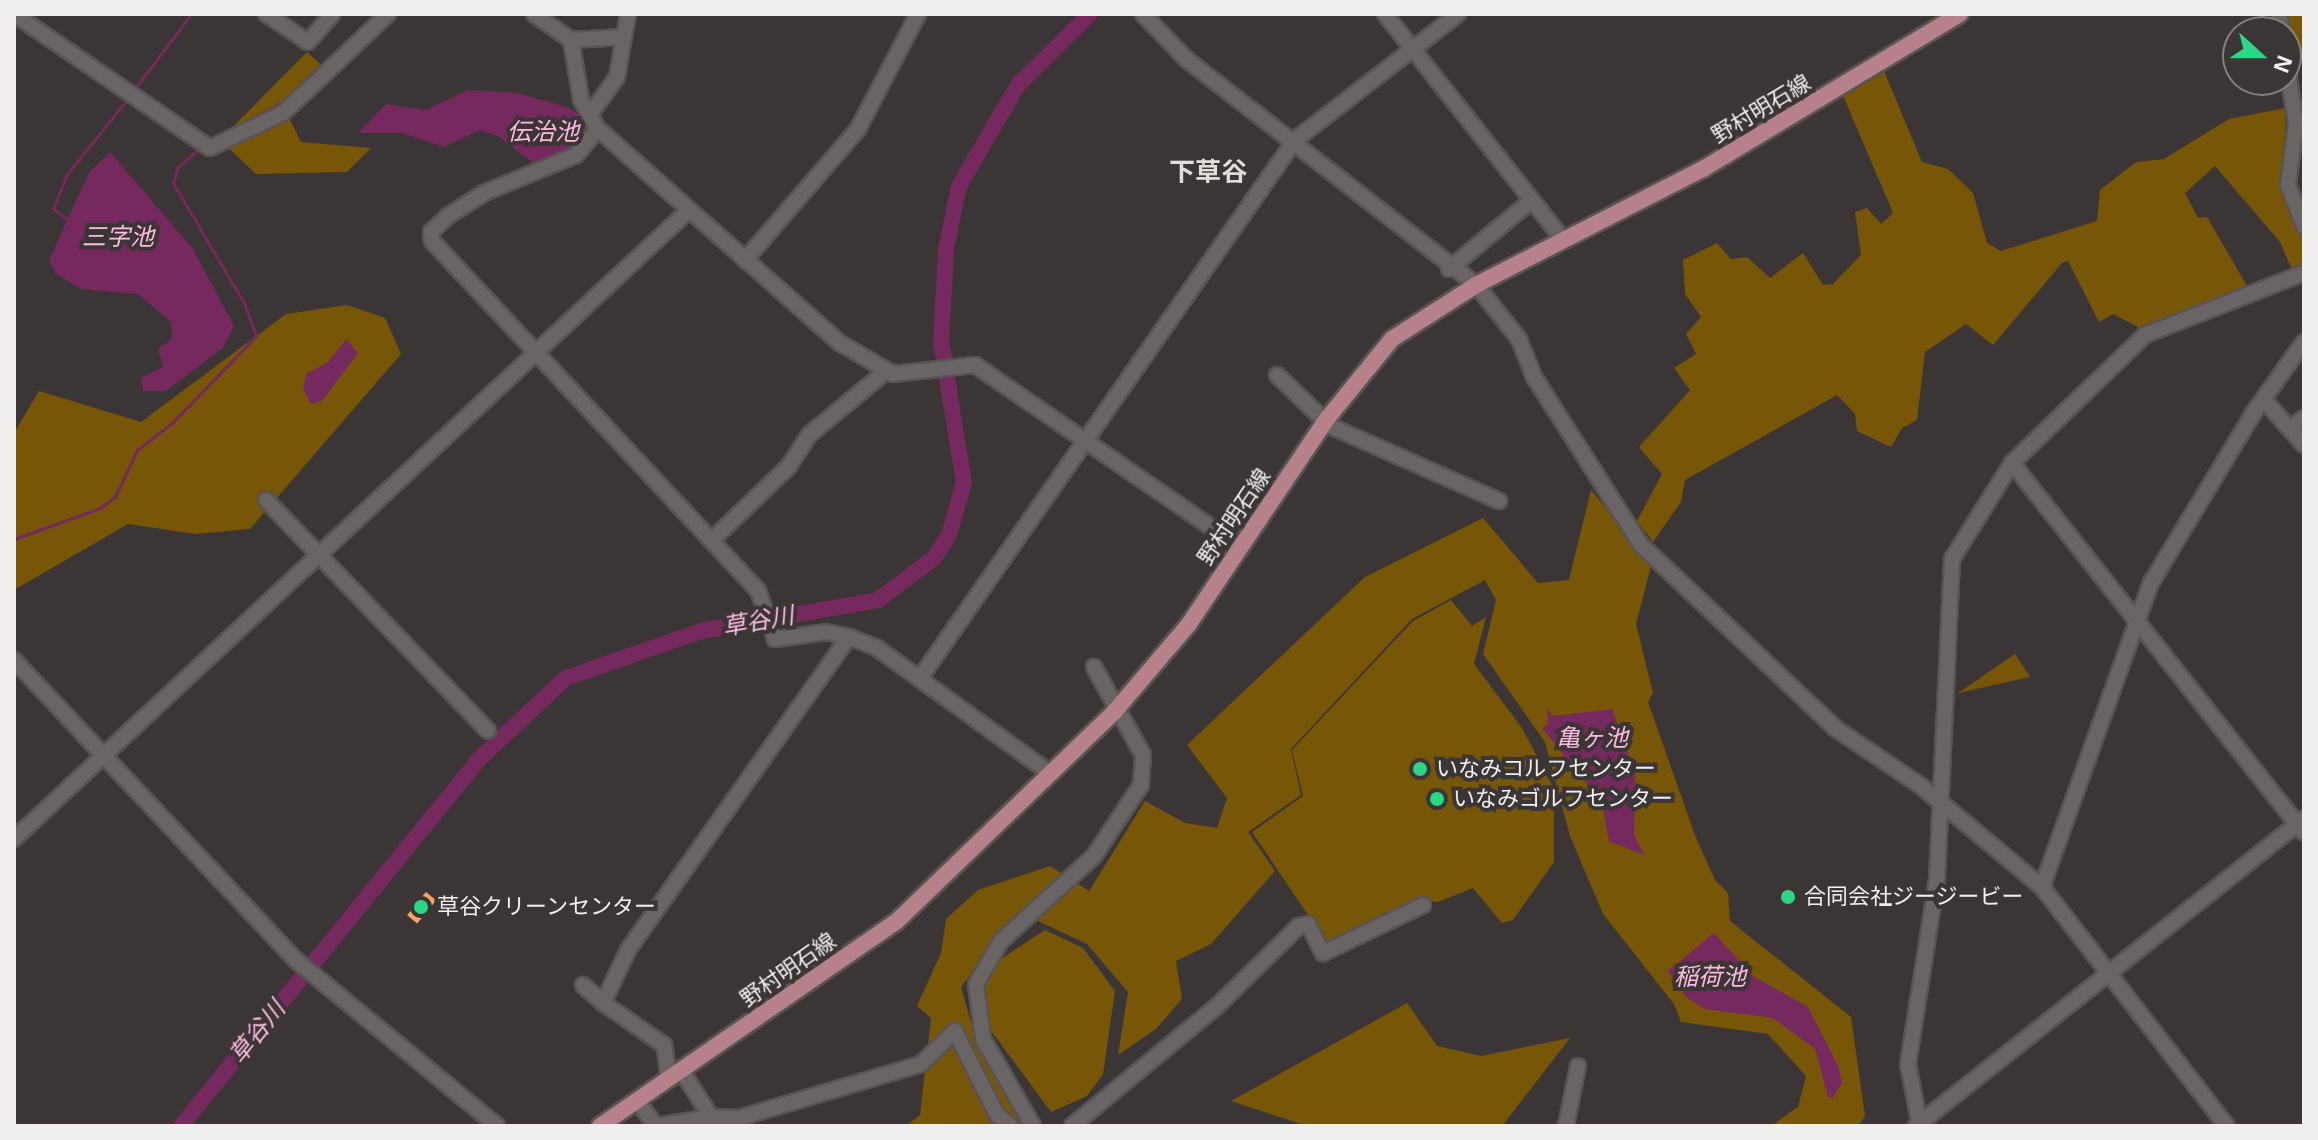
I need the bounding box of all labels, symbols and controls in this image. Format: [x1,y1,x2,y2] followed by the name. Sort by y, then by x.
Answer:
[2222,16,2302,96] north arrow
[2268,52,2298,76] text: N
[1707,69,1815,149] street label: 野村明石線
[507,118,579,146] water label: 伝治池
[1169,157,1247,189] district label: 下草谷
[82,223,154,251] water label: 三字池
[1192,464,1276,570] street label: 野村明石線
[720,601,796,641] water label: 草谷川
[1556,724,1628,752] water label: 亀ヶ池
[1436,756,1656,782] place label: いなみコルフセンター
[1411,760,1429,778] marker: いなみコルフセンター
[1453,786,1673,812] place label: いなみゴルフセンター
[1428,790,1446,808] marker: いなみゴルフセンター
[1804,884,2024,910] place label: 合同会社ジージービー
[1779,888,1797,906] marker: 合同会社ジージービー
[437,894,657,920] place label: 草谷クリーンセンター
[412,898,430,916] marker: 草谷クリーンセンター
[735,928,841,1012] street label: 野村明石線
[1674,963,1746,991] water label: 稲荷池
[223,995,291,1069] water label: 草谷川

